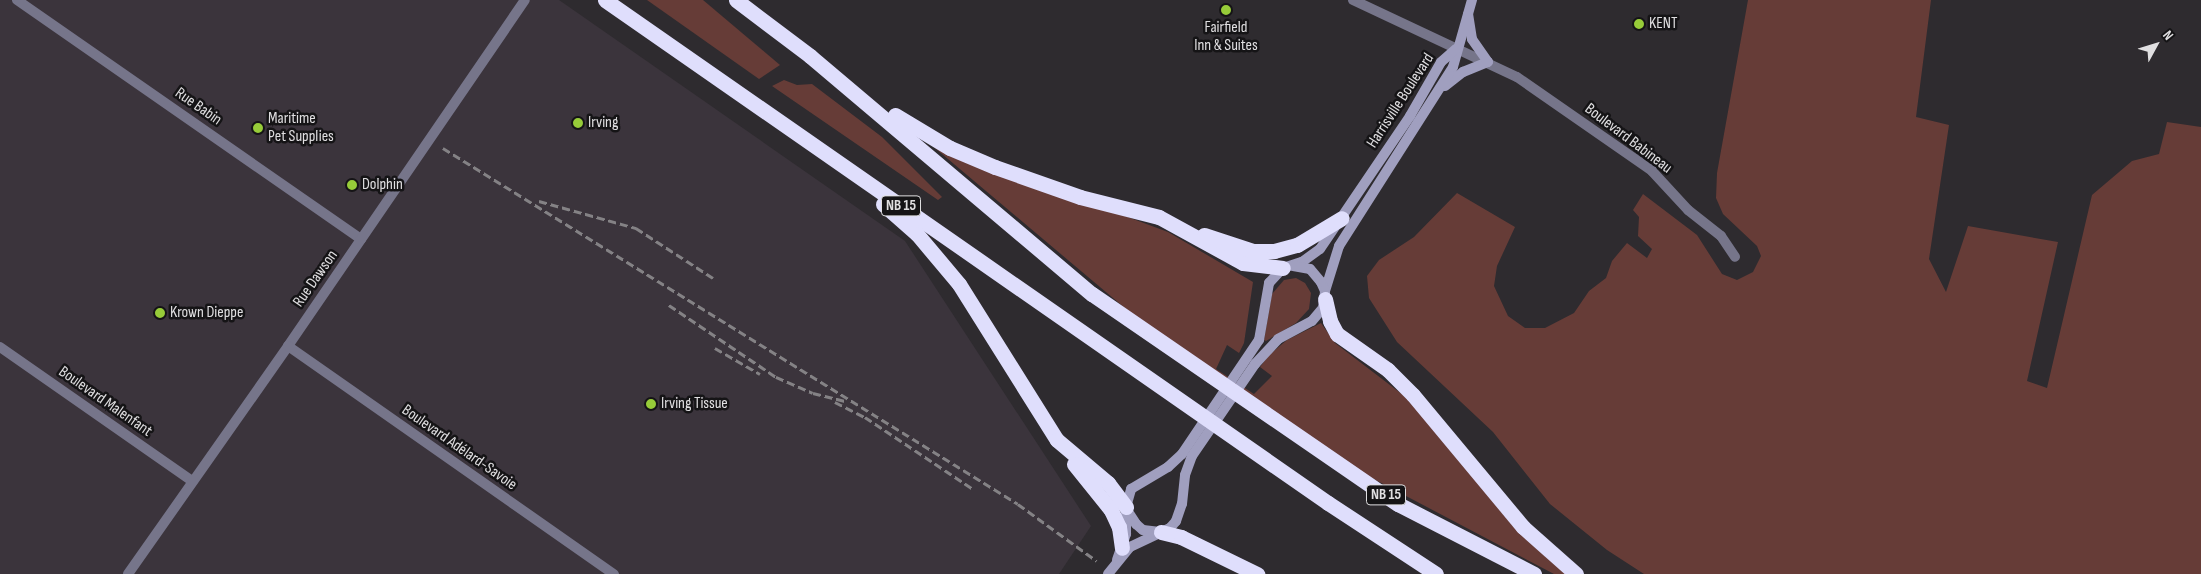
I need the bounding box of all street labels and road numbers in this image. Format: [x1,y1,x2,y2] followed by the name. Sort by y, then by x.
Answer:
[1363,50,1439,152] street label: Harrisville Boulevard
[171,84,225,130] street label: Rue Babin
[1581,100,1675,178] street label: Boulevard Babineau
[881,194,921,218] road number: NB 15
[289,247,343,311] street label: Rue Dawson
[55,363,155,441] street label: Boulevard Malenfant
[398,401,520,495] street label: Boulevard Adélard-Savoie
[1366,482,1406,508] road number: NB 15

